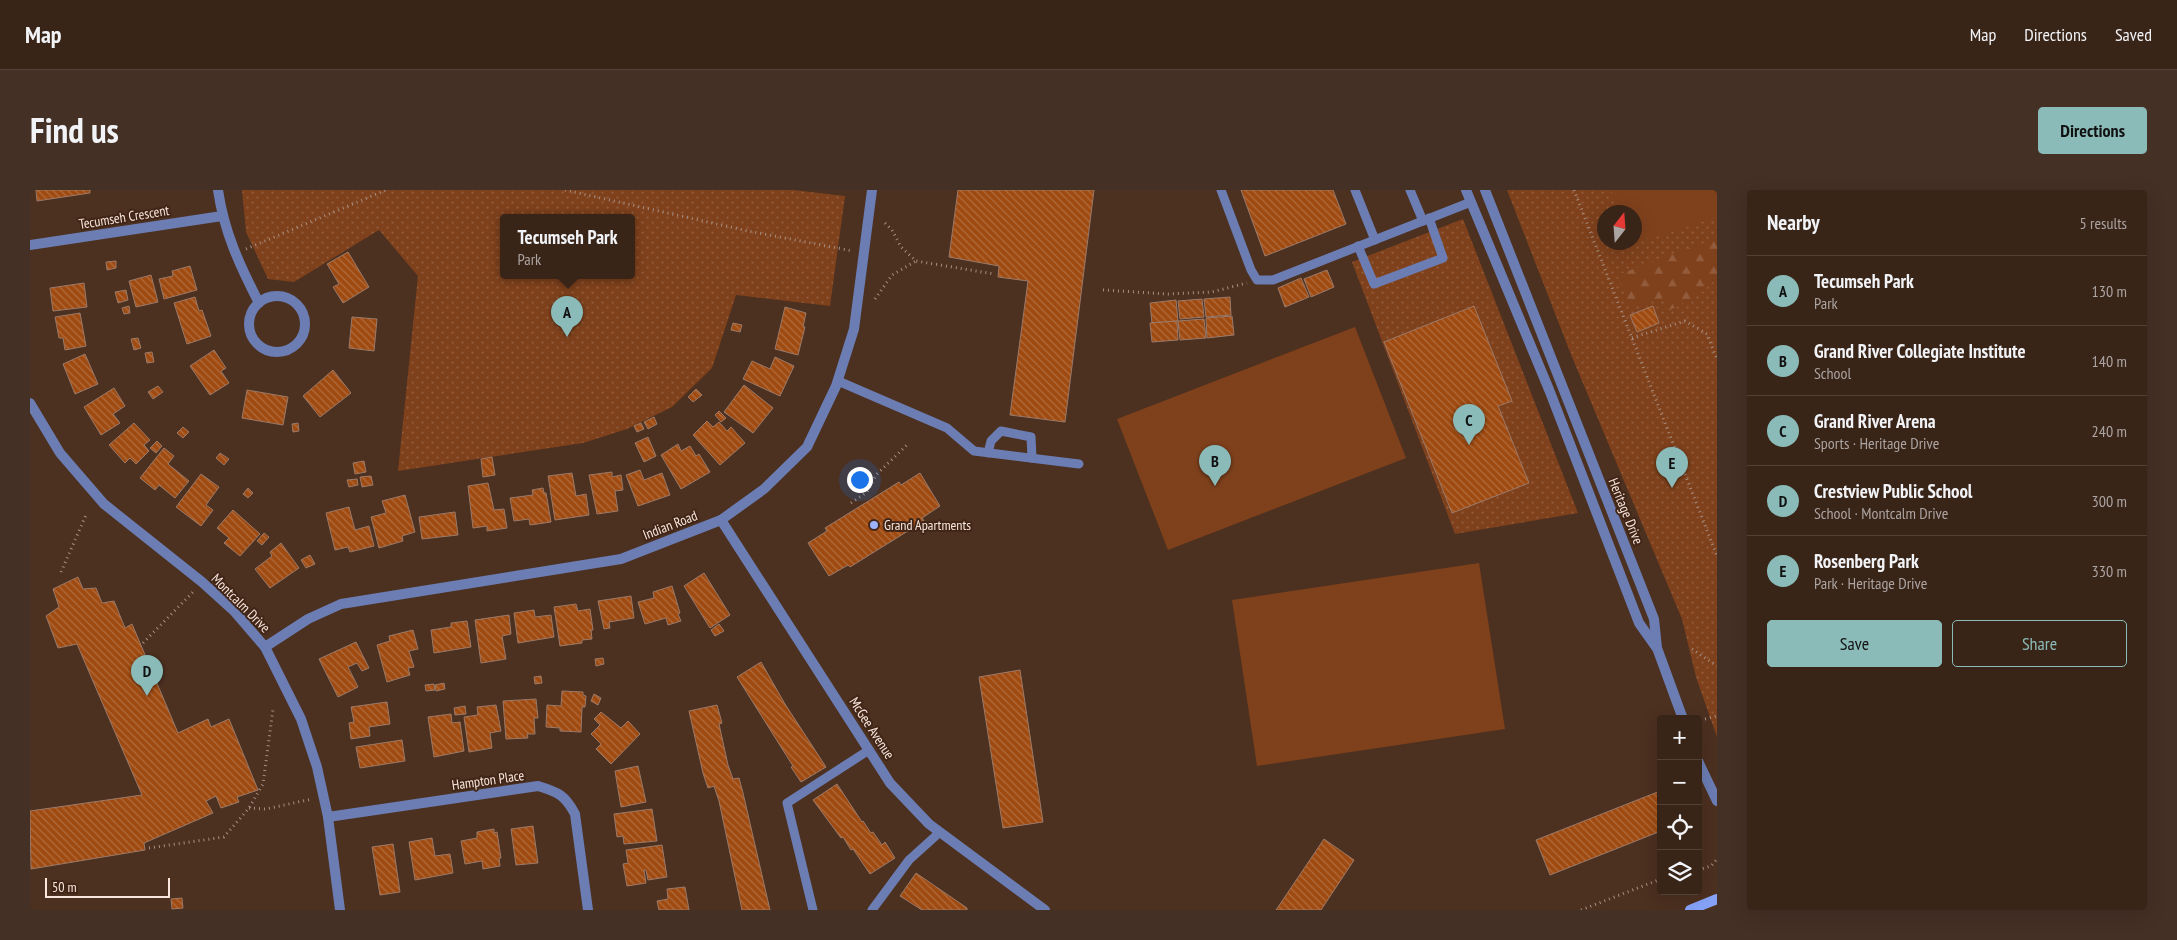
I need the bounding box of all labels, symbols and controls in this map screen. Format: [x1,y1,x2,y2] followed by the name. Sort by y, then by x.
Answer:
[25,19,62,50] text: Map
[1970,23,1996,46] text: Map
[2024,23,2087,46] text: Directions
[2115,23,2152,46] text: Saved
[30,107,119,153] text: Find us
[2038,107,2147,154] button: Directions
[77,201,171,233] street label: Tecumseh Crescent
[1597,205,1642,250] north arrow
[1767,209,1820,236] text: Nearby
[2080,213,2127,233] text: 5 results
[500,214,635,279] popup
[518,225,617,249] text: Tecumseh Park
[518,249,541,269] text: Park
[1814,269,1914,293] text: Tecumseh Park
[1779,281,1787,301] text: A
[2092,281,2127,301] text: 130 m
[1814,293,1838,313] text: Park
[551,296,583,337] pin: A
[1814,339,2026,363] text: Grand River Collegiate Institute
[1779,351,1787,371] text: B
[2092,351,2127,371] text: 140 m
[1814,363,1851,383] text: School
[1453,404,1485,445] pin: C
[1814,409,1936,433] text: Grand River Arena
[1779,421,1787,441] text: C
[2092,421,2127,441] text: 240 m
[1814,433,1939,453] text: Sports · Heritage Drive
[1199,445,1231,486] pin: B
[1656,447,1688,488] pin: E
[847,467,873,493] your location
[1605,475,1648,547] street label: Heritage Drive
[1814,479,1972,503] text: Crestview Public School
[1779,491,1787,511] text: D
[2092,491,2127,511] text: 300 m
[1814,503,1948,523] text: School · Montcalm Drive
[640,506,700,544] street label: Indian Road
[884,516,971,534] place label: Grand Apartments
[868,519,880,531] marker: Grand Apartments
[1814,549,1919,573] text: Rosenberg Park
[1780,561,1786,581] text: E
[2092,561,2127,581] text: 330 m
[208,570,274,636] street label: Montcalm Drive
[1814,573,1927,593] text: Park · Heritage Drive
[1767,620,1942,667] button: Save
[1952,620,2127,667] button: Share
[131,655,163,696] pin: D
[845,694,899,763] street label: McGee Avenue
[1657,715,1702,895] map controls
[1657,715,1702,760] button: +
[1657,760,1702,805] button: −
[451,766,526,794] street label: Hampton Place
[1657,805,1702,850] button: locate
[1657,850,1702,895] button: layers
[45,875,170,898] scale bar
[52,878,77,896] text: 50 m

